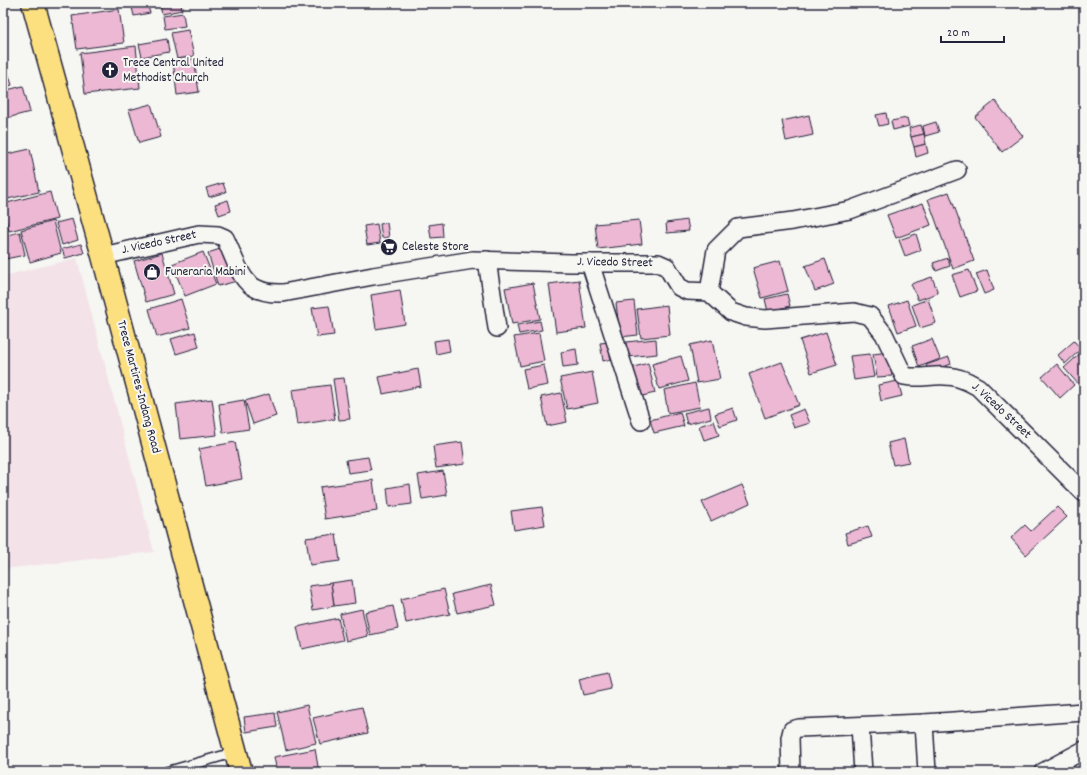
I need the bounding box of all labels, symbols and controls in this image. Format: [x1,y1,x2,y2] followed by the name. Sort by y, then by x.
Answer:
[941,18,1004,44] scale bar
[947,25,970,42] text: 20 m
[123,54,224,88] place label: Trece Central United Methodist Church
[100,60,120,80] church icon: Trece Central United Methodist Church
[120,226,198,260] street label: J. Vicedo Street
[379,237,399,257] supermarket icon: Celeste Store
[402,238,469,257] place label: Celeste Store
[577,253,653,273] street label: J. Vicedo Street
[142,262,162,282] shop icon: Funeraria Mabini
[165,263,246,282] place label: Funeraria Mabini
[111,318,165,456] street label: Trece Martires-Indang Road
[967,378,1035,444] street label: J. Vicedo Street

